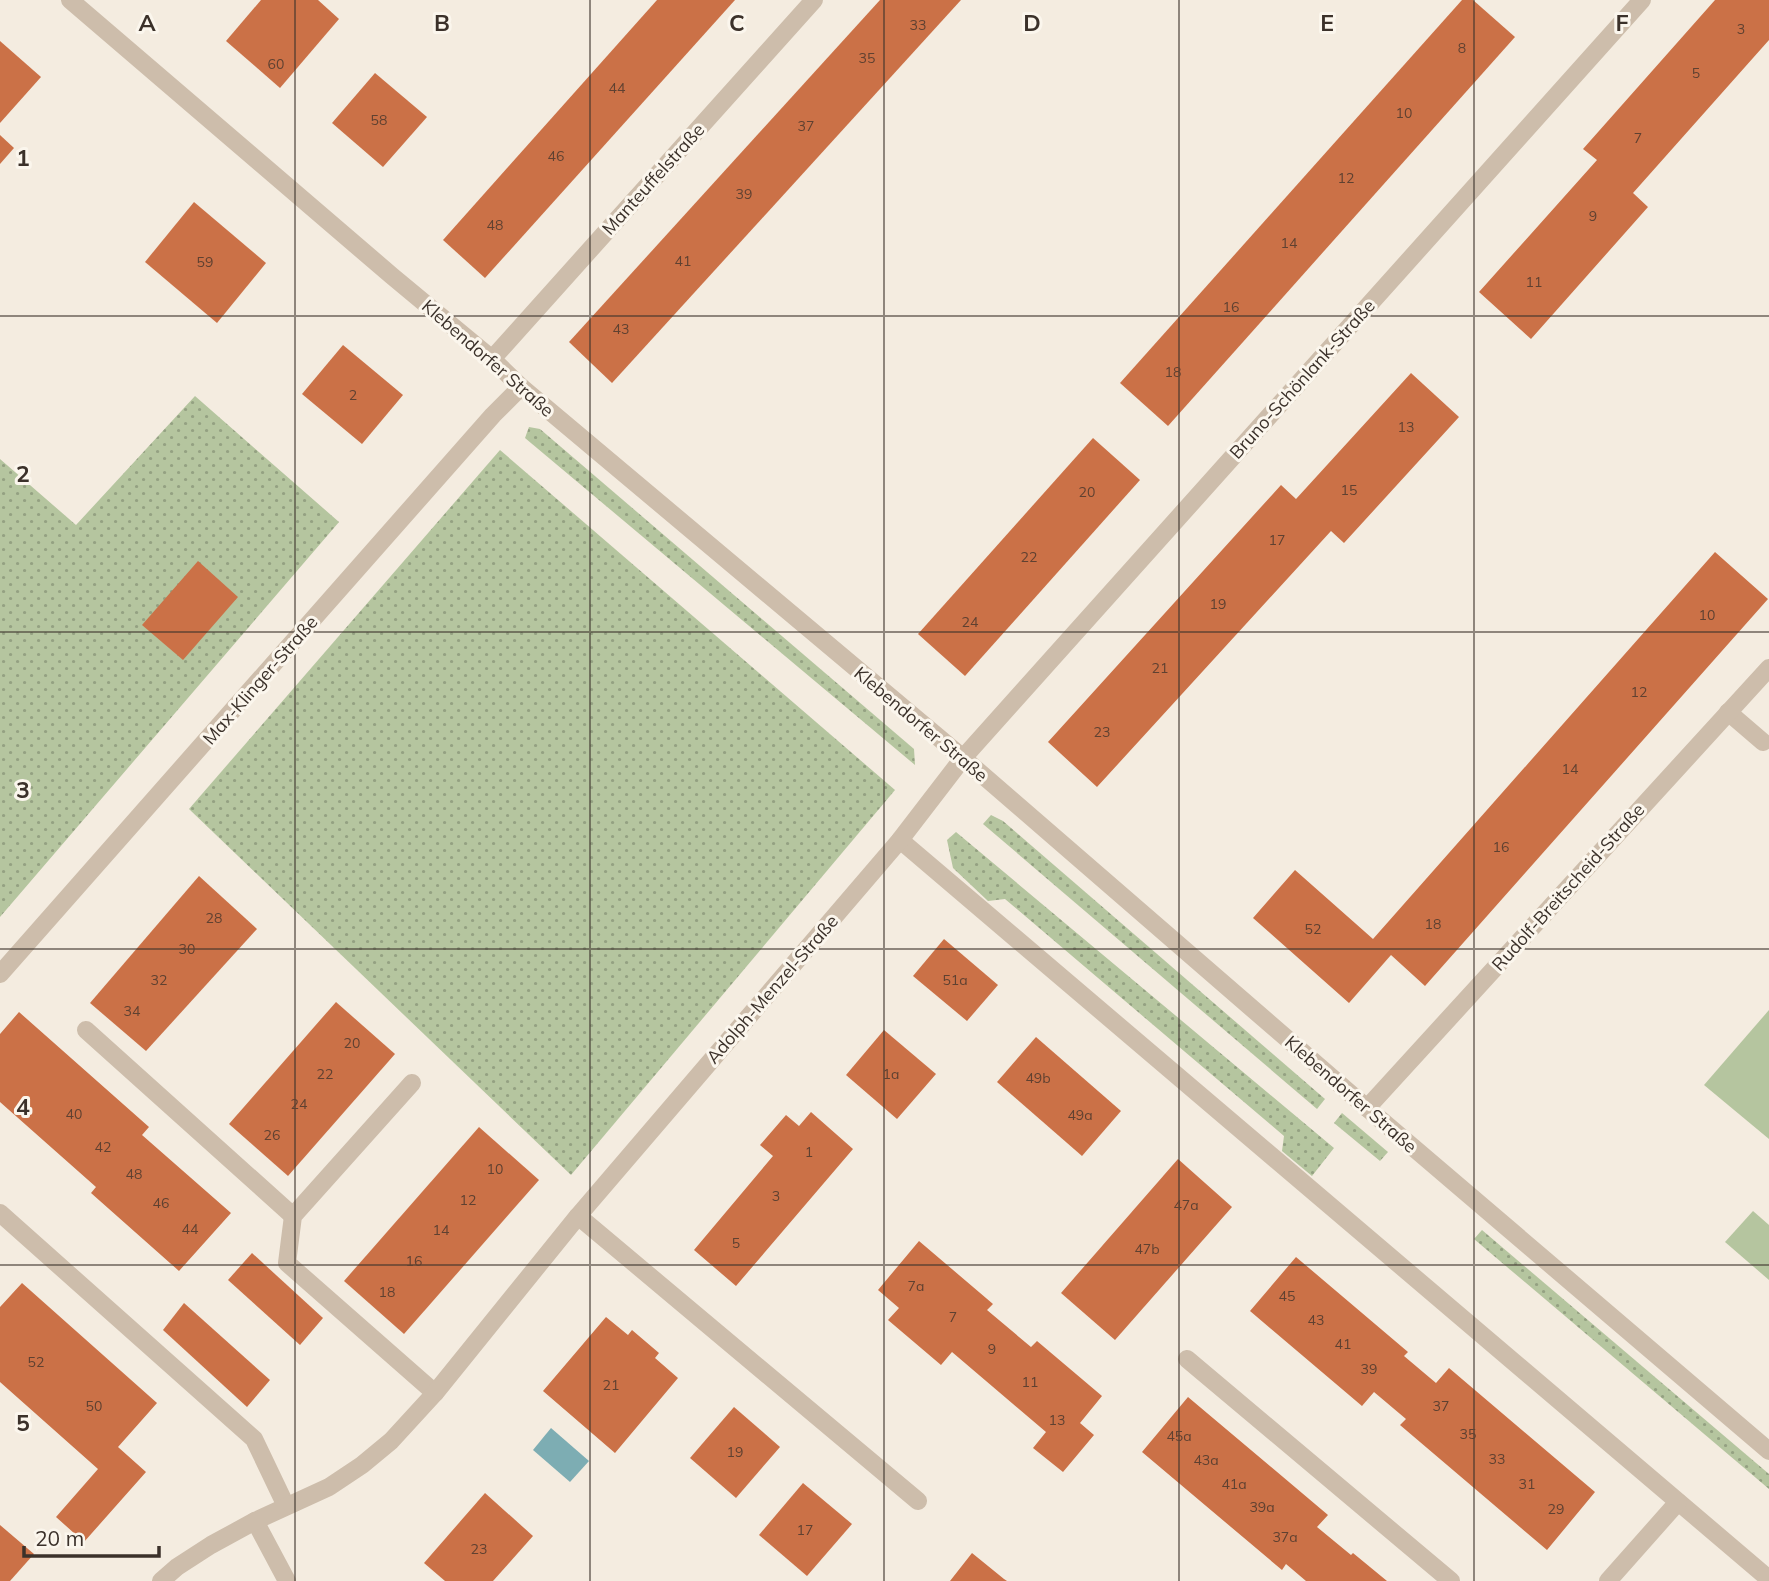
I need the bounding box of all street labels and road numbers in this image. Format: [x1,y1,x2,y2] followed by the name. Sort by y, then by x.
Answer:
[597,118,709,240] street label: Manteuffelstraße
[417,294,559,422] street label: Klebendorfer Straße
[1224,294,1380,464] street label: Bruno-Schönlank-Straße
[198,611,322,749] street label: Max-Klinger-Straße
[849,661,993,787] street label: Klebendorfer Straße
[1487,799,1649,975] street label: Rudolf-Breitscheid-Straße
[701,910,843,1068] street label: Adolph-Menzel-Straße
[1280,1030,1422,1158] street label: Klebendorfer Straße

